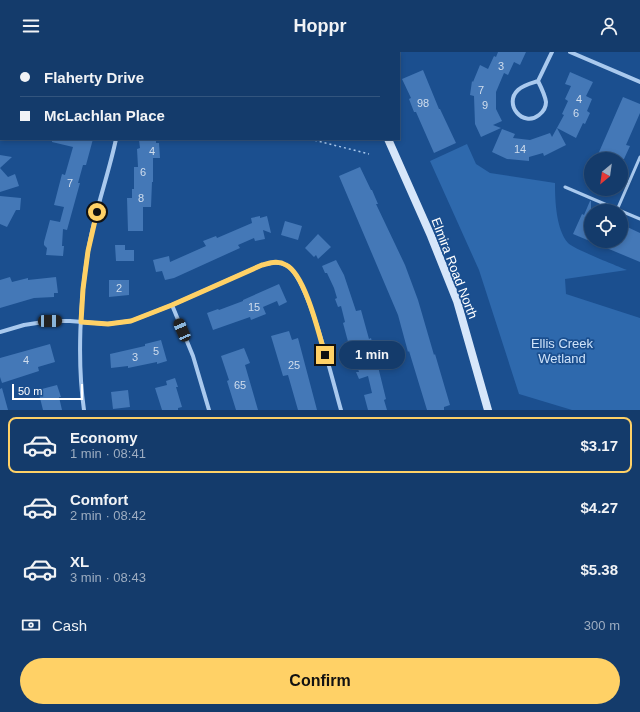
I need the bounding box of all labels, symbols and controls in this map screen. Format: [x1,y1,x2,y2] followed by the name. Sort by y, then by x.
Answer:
[20,15,42,37] icon: menu
[598,15,620,37] icon: person
[294,16,347,36] text: Hoppr
[498,60,504,72] house number: 3
[44,69,144,86] text: Flaherty Drive
[478,84,484,96] house number: 7
[576,93,582,105] house number: 4
[417,97,429,109] house number: 98
[482,99,488,111] house number: 9
[44,107,165,124] text: McLachlan Place
[573,107,579,119] house number: 6
[514,143,526,155] house number: 14
[149,145,155,157] house number: 4
[584,152,628,196] north arrow
[584,152,628,248] map controls
[140,166,146,178] house number: 6
[67,177,73,189] house number: 7
[138,192,144,204] house number: 8
[88,203,106,221] route start
[584,204,628,248] button: locate
[428,216,481,321] street label: Elmira Road North
[116,282,122,294] house number: 2
[248,301,260,313] house number: 15
[38,315,62,327] car
[172,317,192,343] car
[531,336,594,366] park label: Ellis Creek Wetland
[339,341,405,369] callout: 1 min
[153,345,159,357] house number: 5
[316,346,334,364] route end
[355,347,389,362] text: 1 min
[132,351,138,363] house number: 3
[23,354,29,366] house number: 4
[288,359,300,371] house number: 25
[234,379,246,391] house number: 65
[12,382,83,401] scale bar
[18,385,42,397] text: 50 m
[22,427,58,463] icon: car
[70,429,138,446] text: Economy
[580,437,618,454] text: $3.17
[70,446,146,461] text: 1 min · 08:41
[22,489,58,525] icon: car
[70,491,128,508] text: Comfort
[580,499,618,516] text: $4.27
[70,508,146,523] text: 2 min · 08:42
[22,551,58,587] icon: car
[70,553,89,570] text: XL
[580,561,618,578] text: $5.38
[70,570,146,585] text: 3 min · 08:43
[20,614,42,636] icon: cash
[52,617,87,634] text: Cash
[584,618,620,633] text: 300 m
[20,658,620,704] button: Confirm

